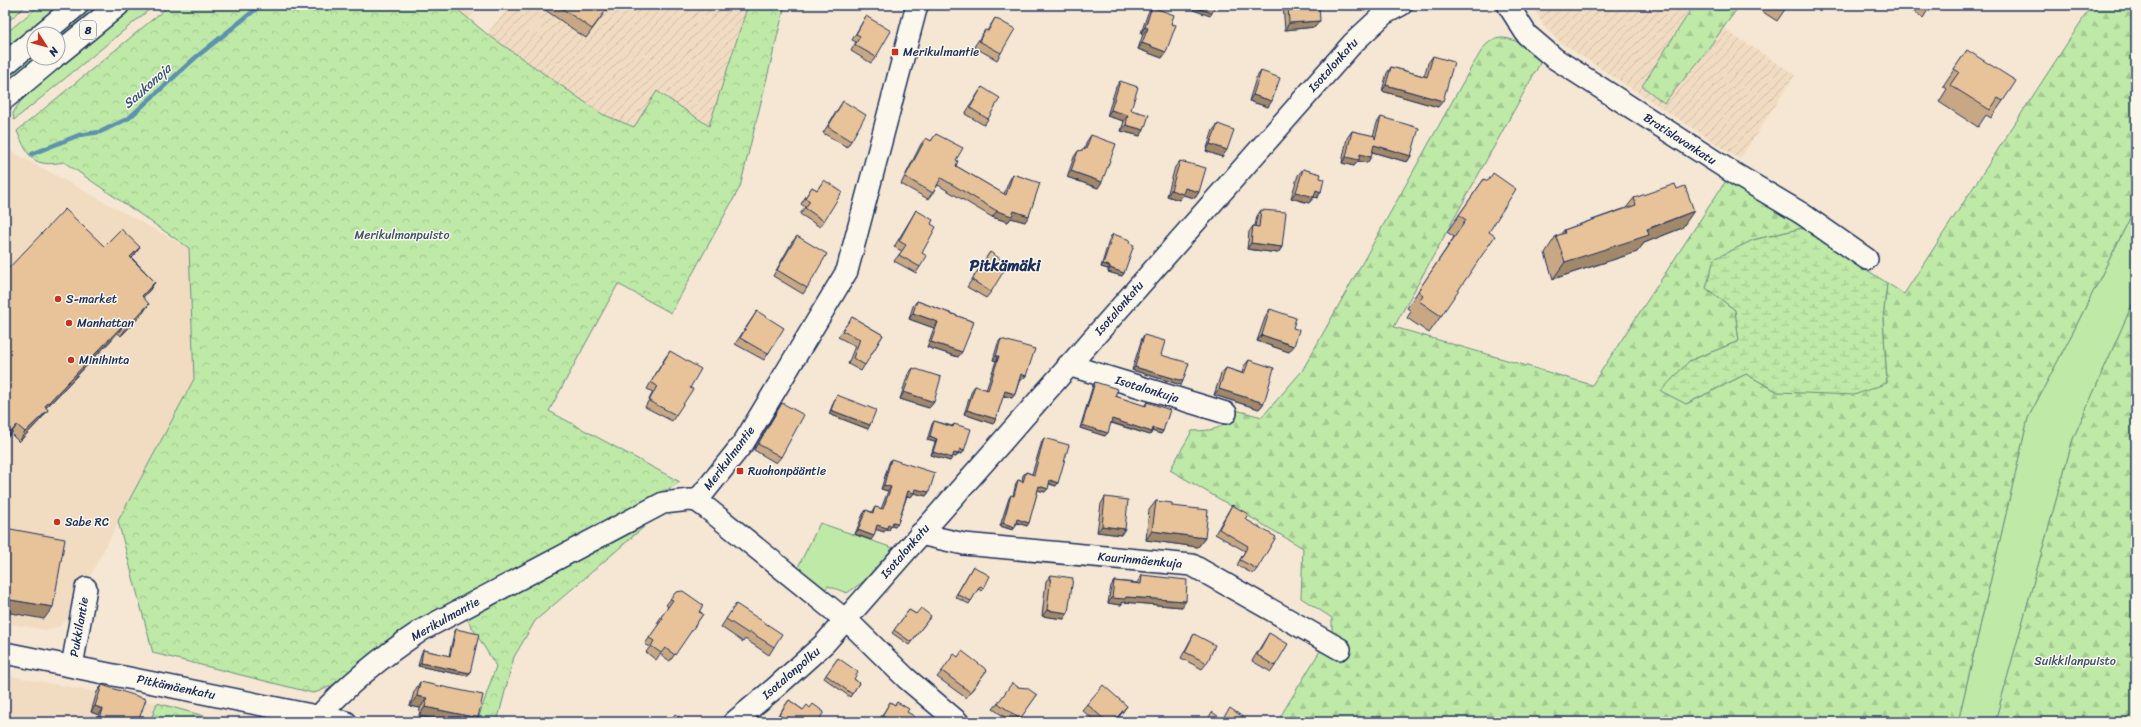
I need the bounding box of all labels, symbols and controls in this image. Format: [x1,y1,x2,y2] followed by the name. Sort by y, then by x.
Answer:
[80,21,96,39] road number: 8
[26,26,66,66] north arrow
[1302,32,1364,98] street label: Isotalonkatu
[903,41,979,63] place label: Merikulmantie
[44,42,64,61] text: N
[890,47,900,57] marker: Merikulmantie
[117,57,178,114] water label: Saukonoja
[1639,107,1722,171] street label: Bratislavankatu
[354,224,450,246] park label: Merikulmanpuisto
[970,251,1042,280] district label: Pitkämäki
[1088,275,1150,341] street label: Isotalonkatu
[66,288,117,310] place label: S-market
[53,294,63,304] marker: S-market
[77,312,135,334] place label: Manhattan
[64,318,74,328] marker: Manhattan
[79,349,129,371] place label: Minihinta
[66,355,76,365] marker: Minihinta
[1111,369,1183,409] street label: Isotalonkuja
[697,421,761,495] street label: Merikulmantie
[748,460,826,482] place label: Ruohonpääntie
[735,466,745,476] marker: Ruohonpääntie
[65,511,109,533] place label: Sabe RC
[52,517,62,527] marker: Sabe RC
[874,518,936,584] street label: Isotalonkatu
[1097,545,1183,575] street label: Kaurinmäenkuja
[406,591,484,647] street label: Merikulmantie
[63,595,95,659] street label: Pukkilantie
[756,641,826,706] street label: Isotalonpolku
[2034,650,2116,672] park label: Suikkilanpuisto
[135,668,218,706] street label: Pitkämäenkatu

